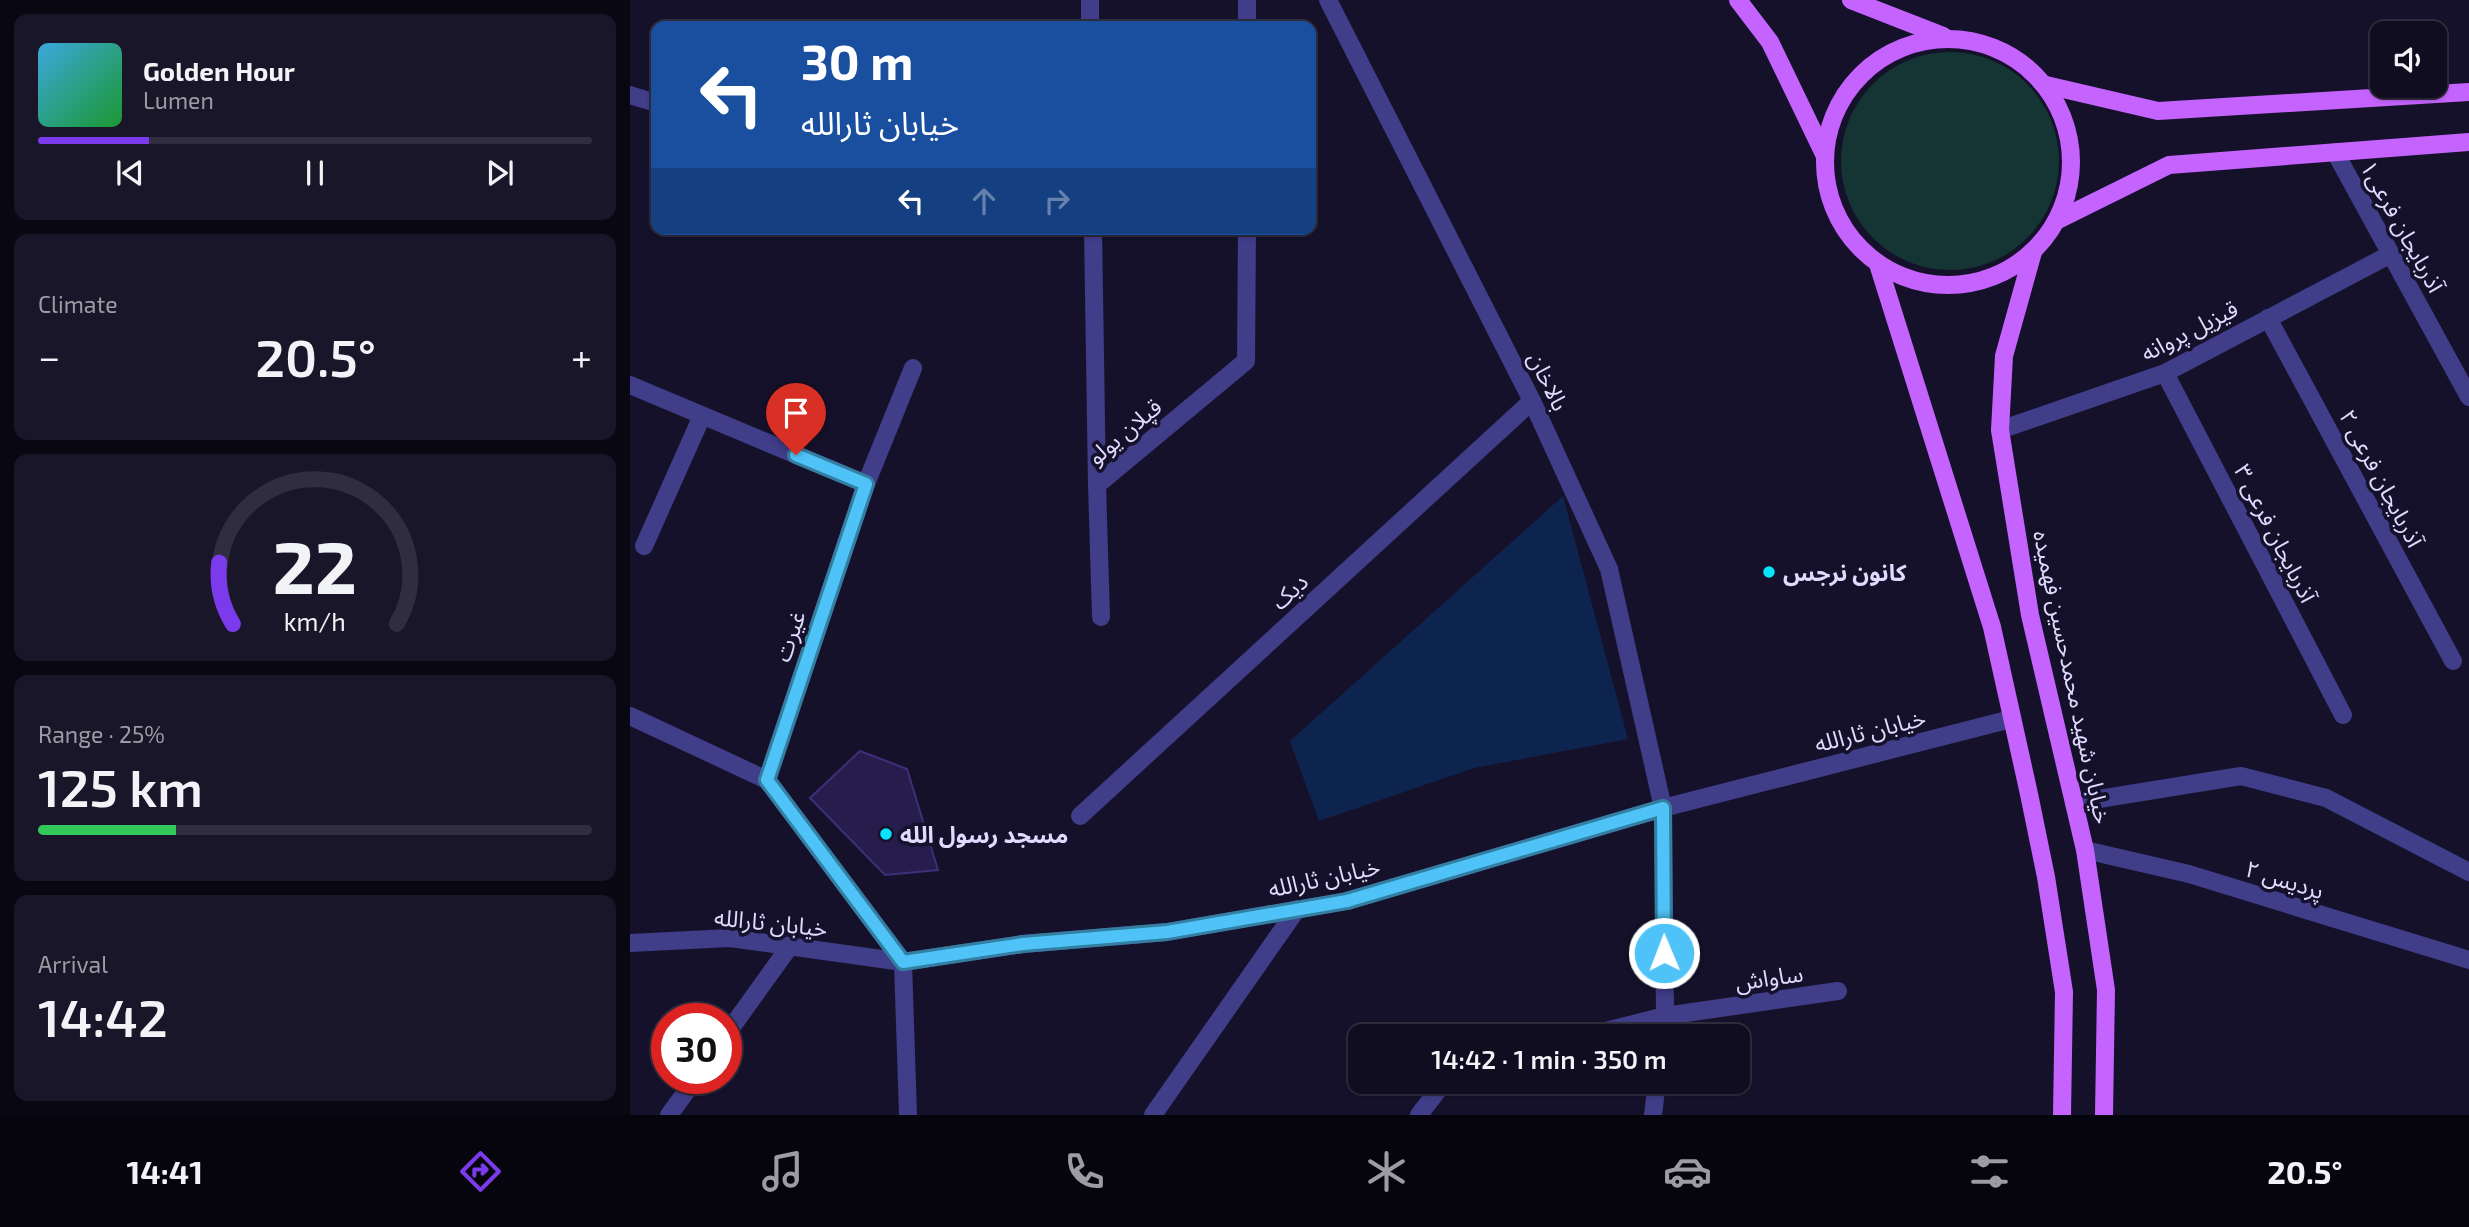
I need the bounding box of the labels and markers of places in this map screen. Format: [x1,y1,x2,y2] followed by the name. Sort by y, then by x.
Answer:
[766,383,826,455] pin
[1783,558,1907,587] place label: کانون نرجس
[1761,564,1777,580] marker: کانون نرجس
[900,820,1068,849] place label: مسجد رسول الله
[878,826,894,842] marker: مسجد رسول الله

